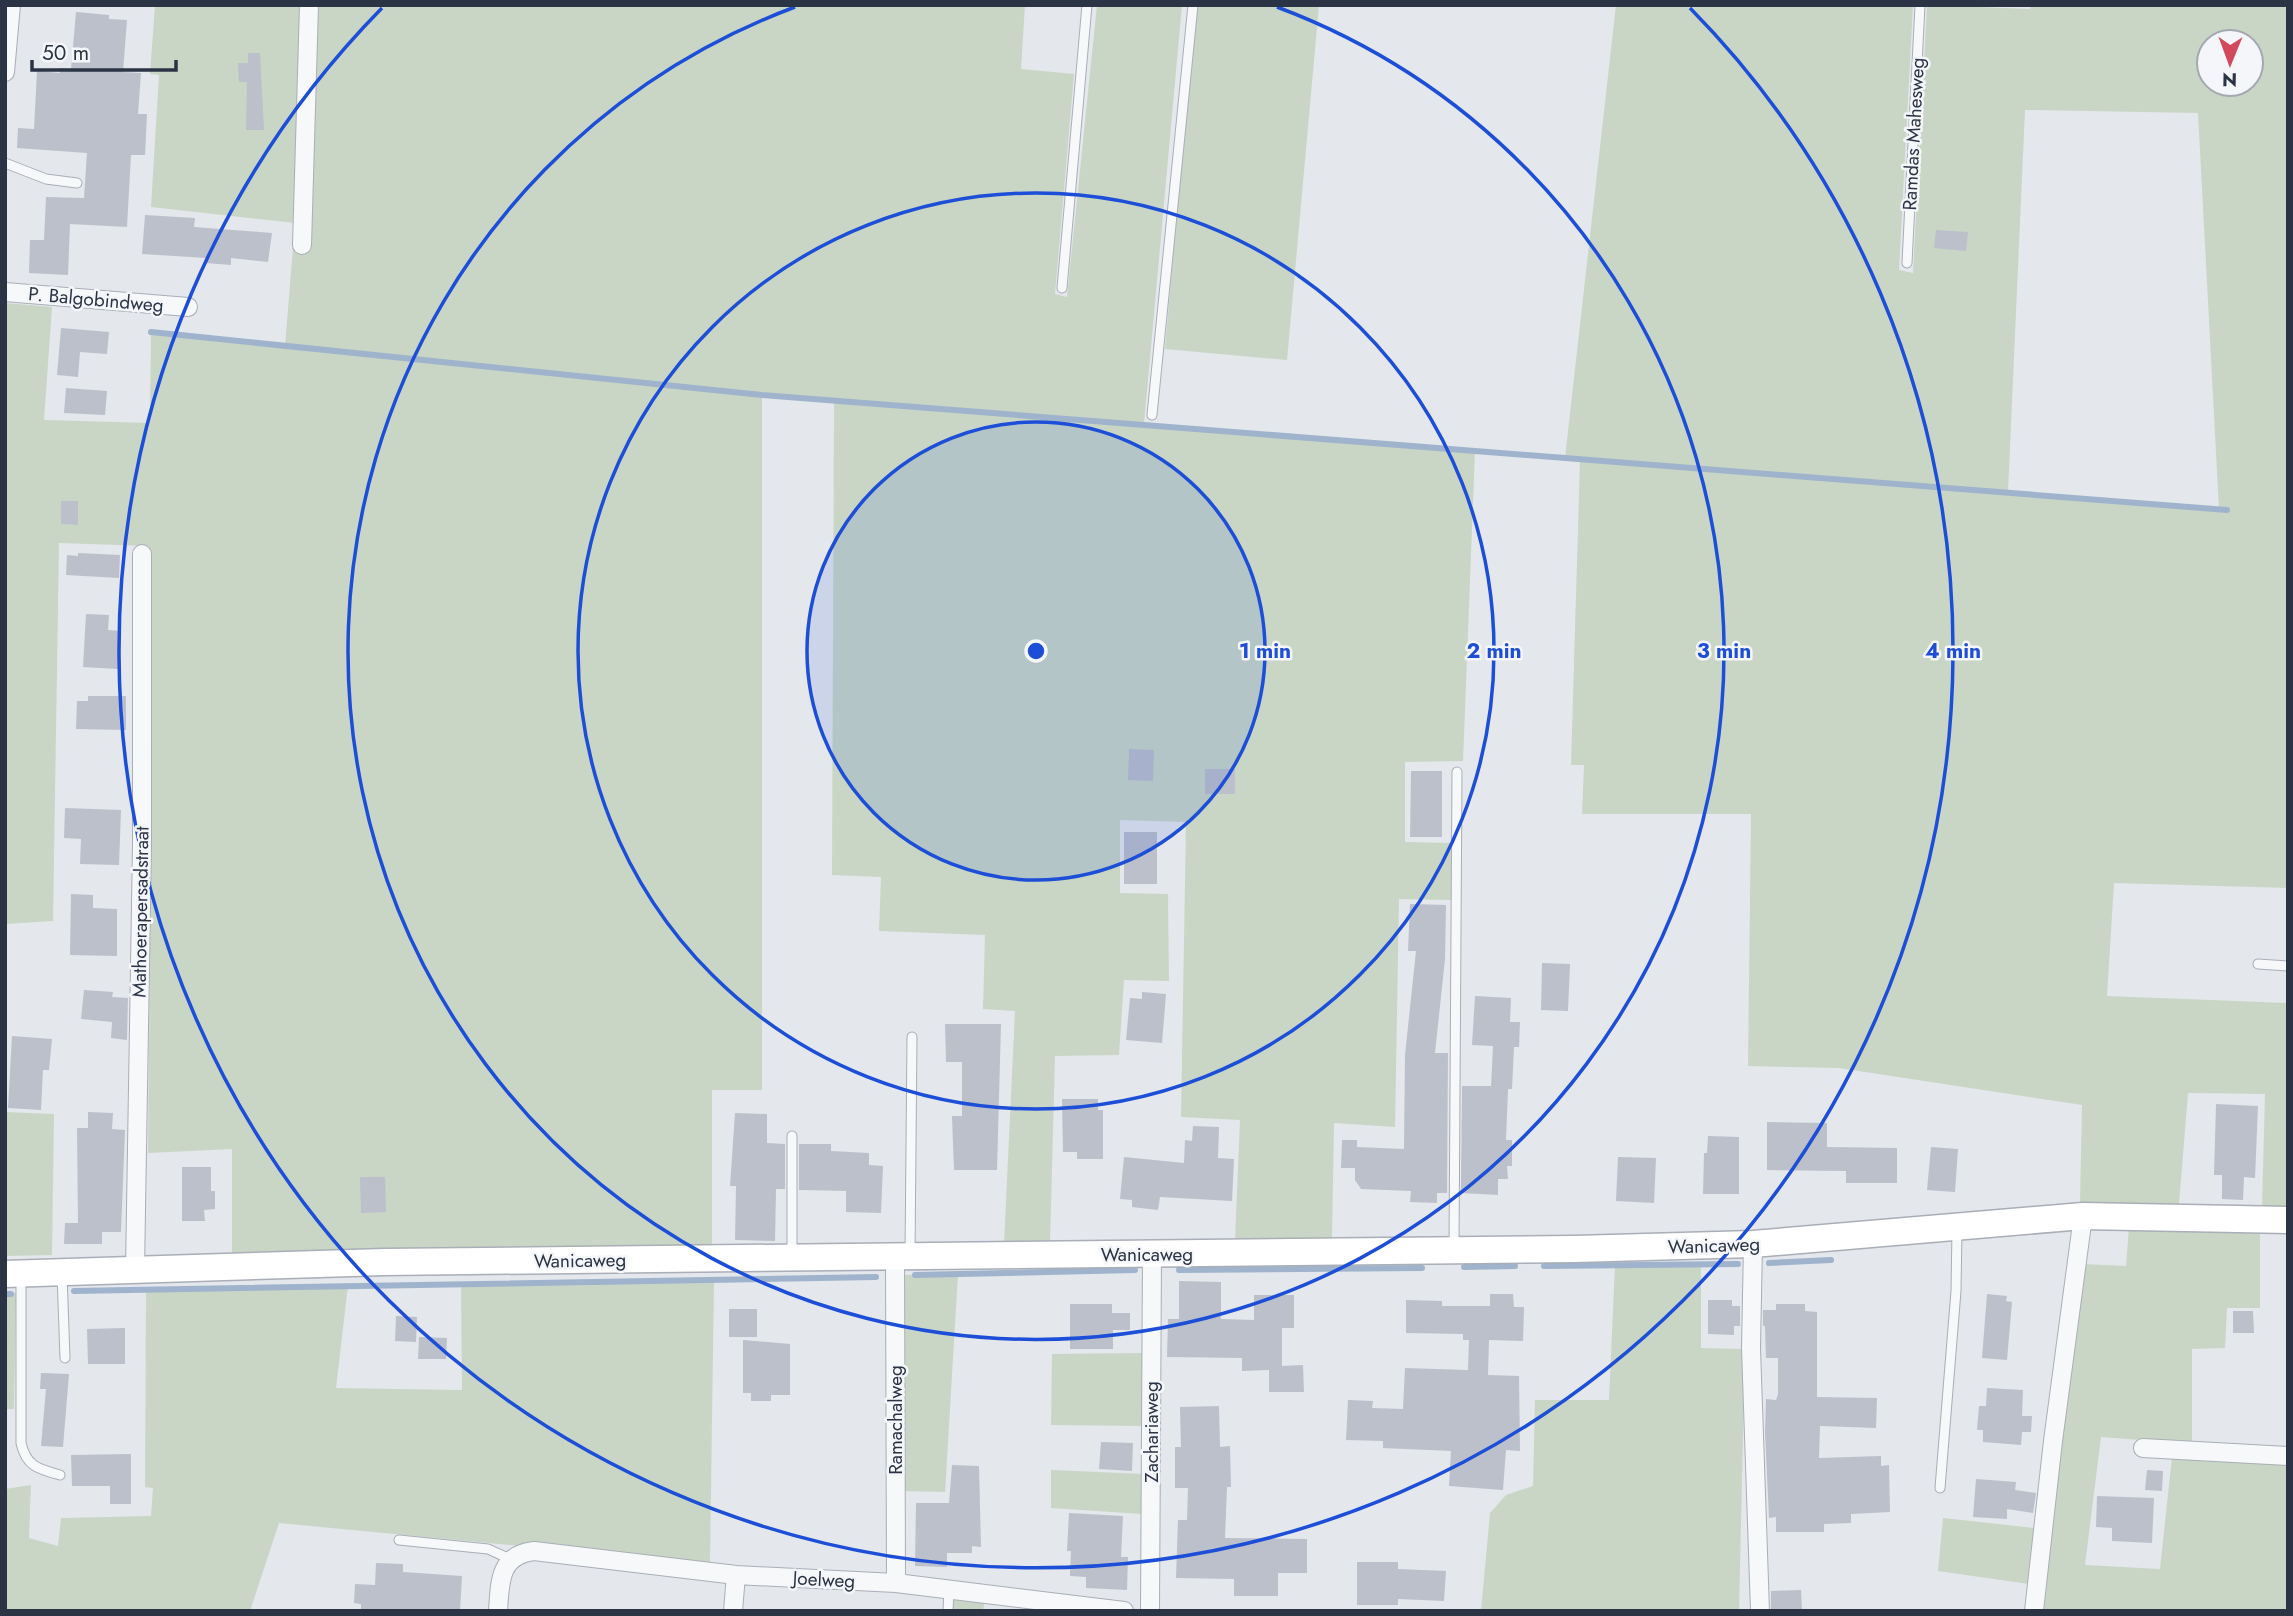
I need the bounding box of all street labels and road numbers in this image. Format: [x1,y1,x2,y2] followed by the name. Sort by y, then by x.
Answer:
[1896,57,1931,211] street label: Ramdas Mahesweg
[27,280,165,319] street label: P. Balgobindweg
[126,826,155,998] street label: Mathoerapersadstraat
[1667,1230,1761,1261] street label: Wanicaweg
[1101,1241,1193,1268] street label: Wanicaweg
[534,1246,626,1275] street label: Wanicaweg
[882,1365,909,1475] street label: Ramachalweg
[1138,1381,1165,1483] street label: Zachariaweg
[789,1564,856,1595] street label: Joelweg

